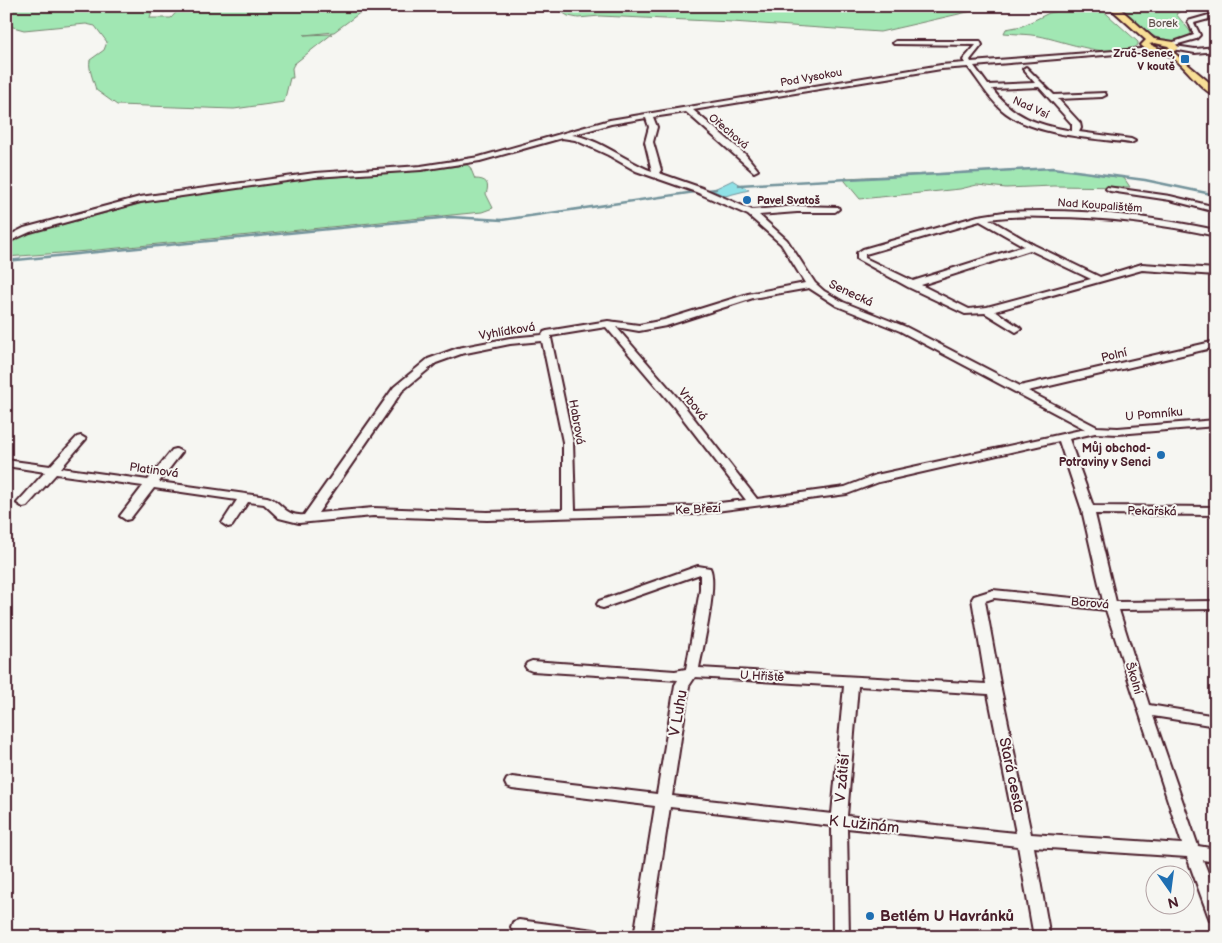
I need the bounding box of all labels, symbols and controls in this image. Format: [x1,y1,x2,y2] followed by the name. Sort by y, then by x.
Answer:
[1148,17,1178,30] park label: Borek
[1113,47,1176,73] place label: Zruč-Senec, V koutě
[1179,53,1191,65] marker: Zruč-Senec, V koutě
[779,66,843,89] street label: Pod Vysokou
[1011,94,1051,121] street label: Nad Vsí
[706,111,751,152] street label: Ořechová
[741,194,753,206] marker: Pavel Svatoš
[757,194,821,207] place label: Pavel Svatoš
[1057,196,1143,215] street label: Nad Koupalištěm
[826,277,875,310] street label: Senecká
[478,320,536,343] street label: Vyhlídková
[1100,345,1129,366] street label: Polní
[675,385,710,424] street label: Vrbová
[565,398,588,446] street label: Habrová
[1125,405,1184,424] street label: U Pomníku
[1059,441,1151,470] place label: Můj obchod- Potraviny v Senci
[1155,449,1167,461] marker: Můj obchod- Potraviny v Senci
[128,460,180,481] street label: Platinová
[675,501,721,518] street label: Ke Březí
[1127,504,1177,519] street label: Pekařská
[1070,594,1110,613] street label: Borová
[1122,660,1146,696] street label: Školní
[739,668,785,685] street label: U Hřiště
[665,688,692,738] street label: V Luhu
[994,736,1029,814] street label: Stará cesta
[831,752,854,803] street label: V zátiší
[828,811,900,838] street label: K Lužinám
[1144,866,1194,916] north arrow
[1166,893,1180,912] text: N
[880,907,1014,926] place label: Betlém U Havránků
[864,910,876,922] marker: Betlém U Havránků

